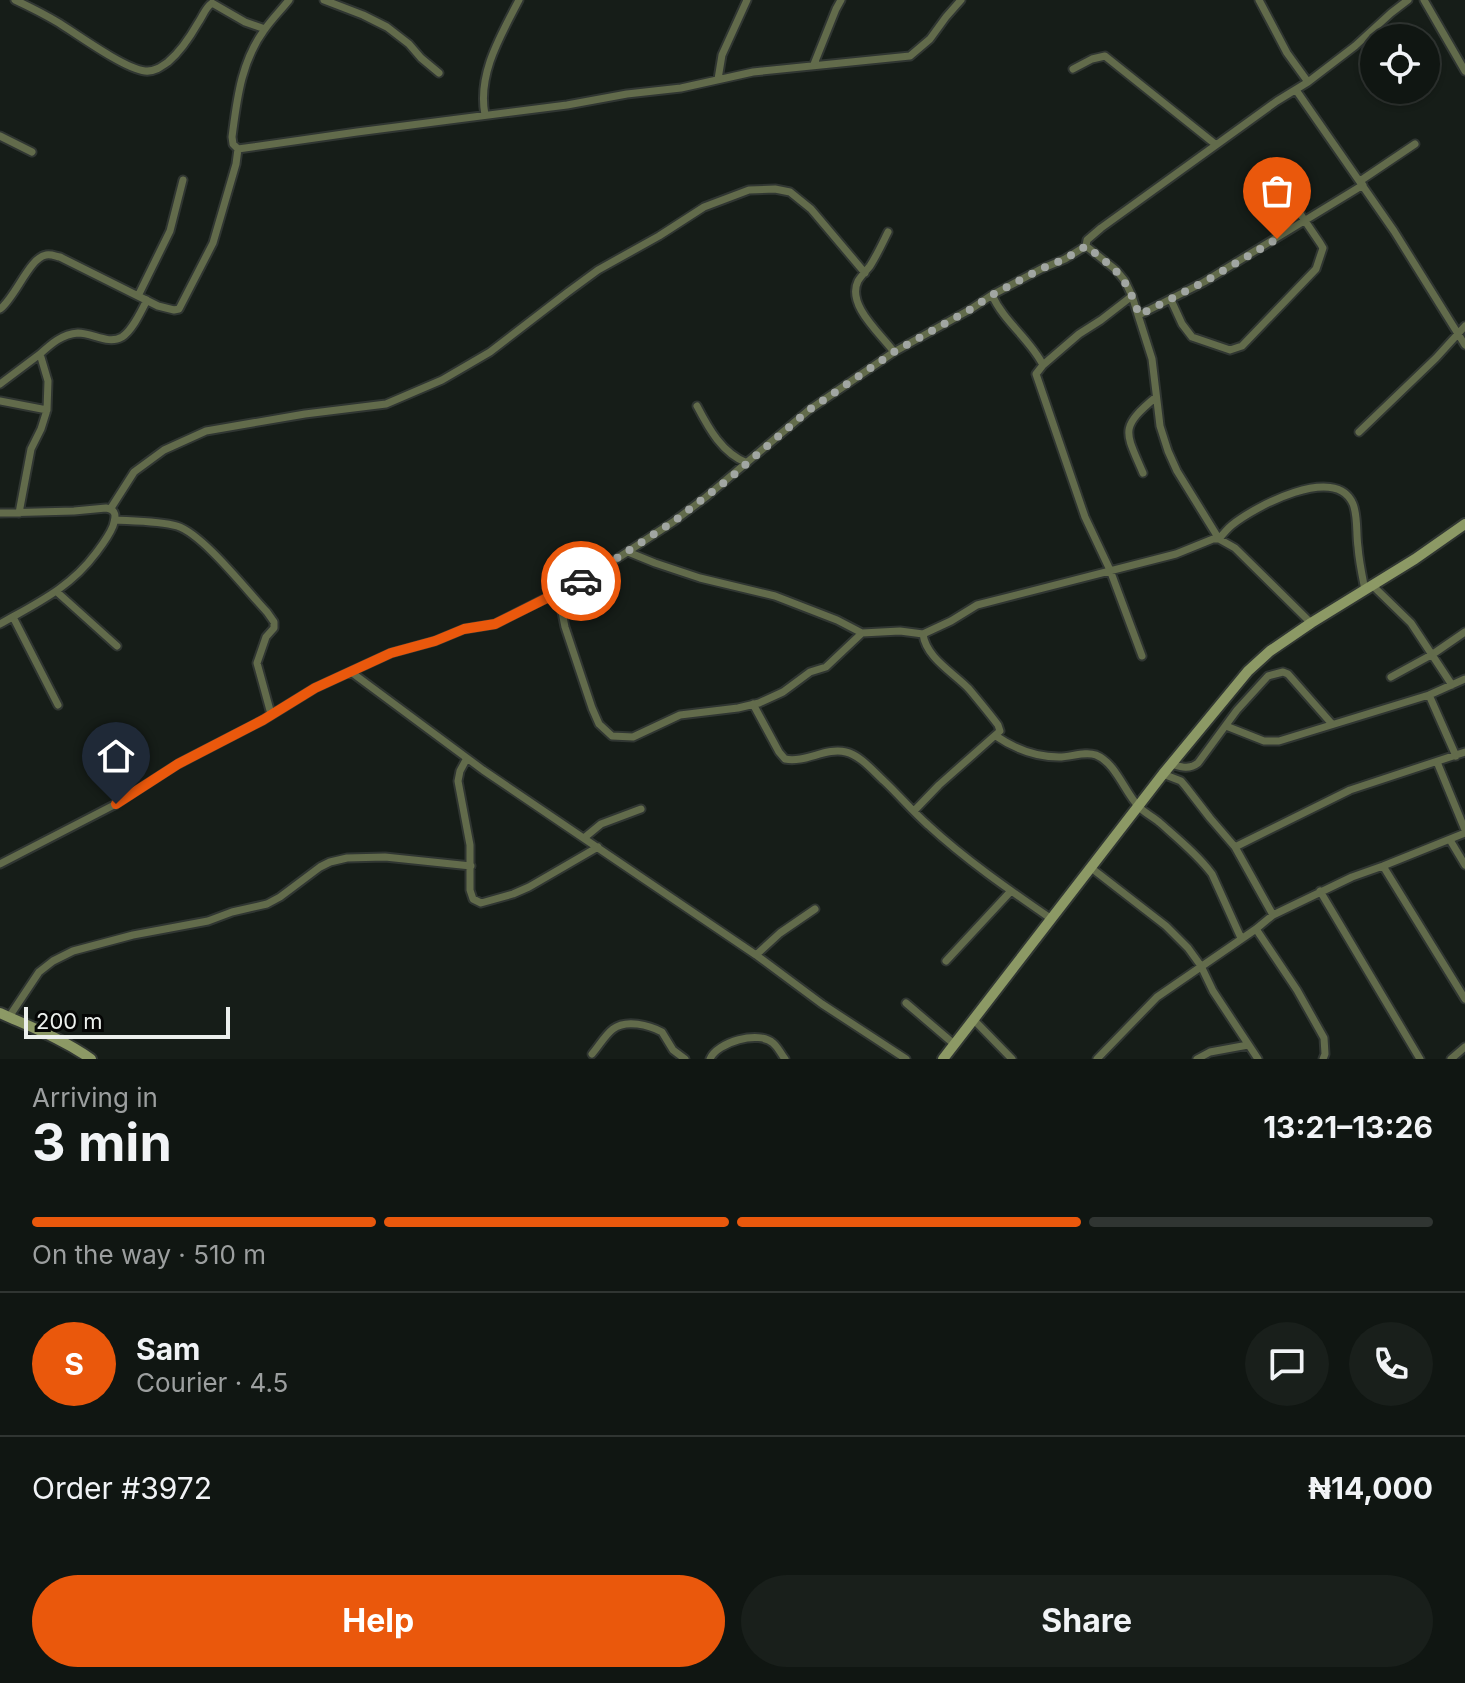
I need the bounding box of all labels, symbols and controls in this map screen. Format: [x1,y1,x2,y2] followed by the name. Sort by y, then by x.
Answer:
[1360,24,1440,104] map controls
[1360,24,1440,104] button: locate
[1243,157,1311,239] pin
[1255,169,1299,213] icon: bag
[541,541,621,621] courier
[559,559,603,603] icon: car
[82,722,150,804] pin
[94,734,138,778] icon: home
[24,1003,230,1039] scale bar
[36,1008,103,1034] text: 200 m
[32,1082,158,1113] text: Arriving in
[1263,1109,1433,1145] text: 13:21–13:26
[32,1111,172,1174] text: 3 min
[32,1239,266,1270] text: On the way · 510 m
[1245,1322,1329,1406] button: chat
[1349,1322,1433,1406] button: phone
[136,1331,200,1367] text: Sam
[64,1346,84,1382] text: S
[136,1367,288,1398] text: Courier · 4.5
[32,1470,212,1506] text: Order #3972
[1308,1470,1433,1506] text: ₦14,000
[32,1575,725,1667] button: Help
[741,1575,1433,1667] button: Share

